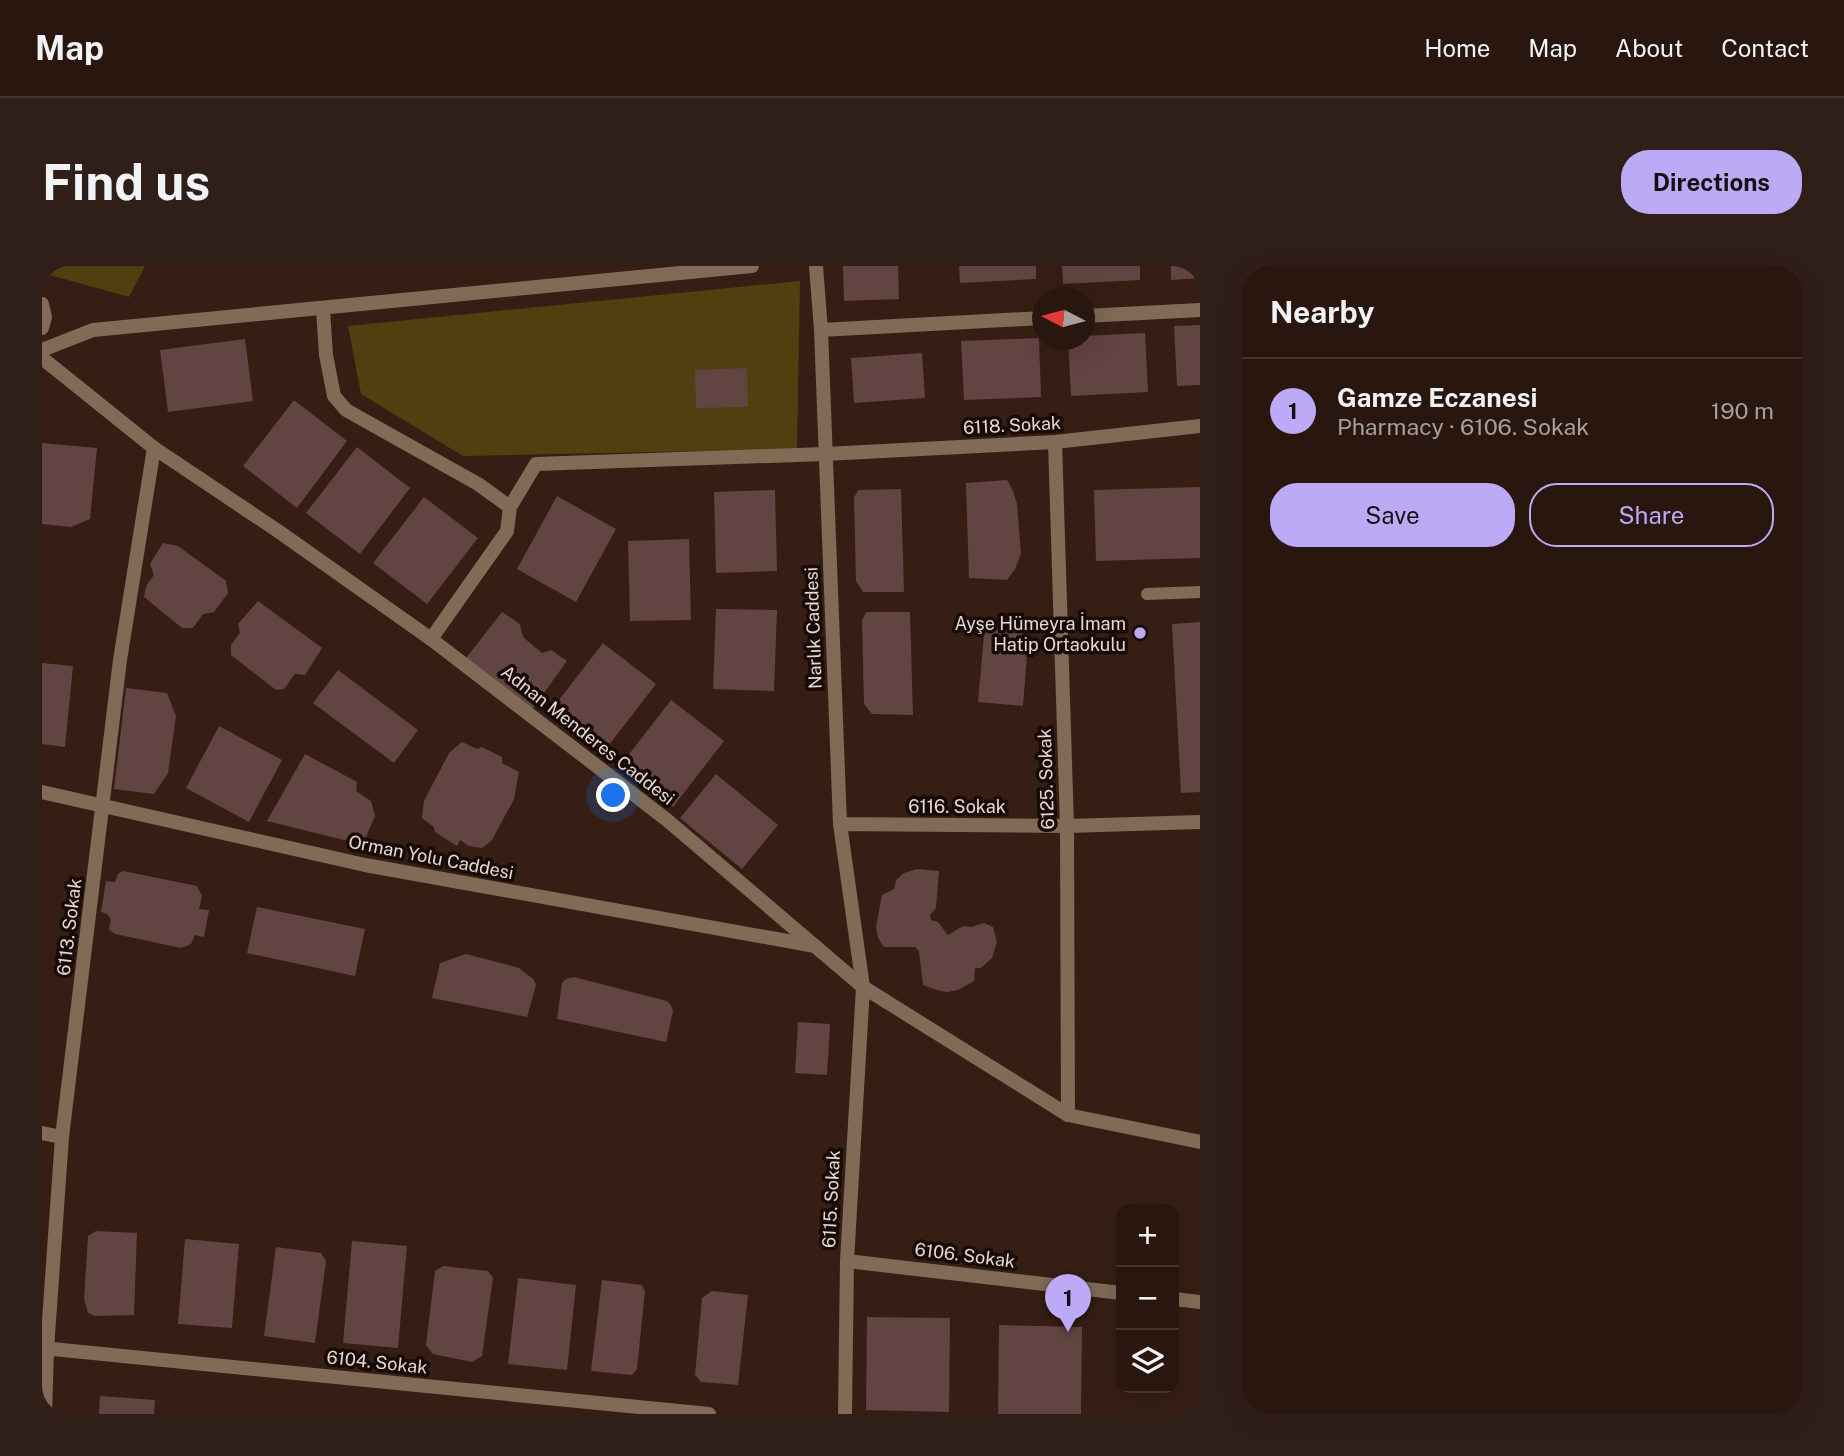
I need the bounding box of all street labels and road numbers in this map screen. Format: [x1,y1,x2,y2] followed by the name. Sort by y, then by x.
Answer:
[963,412,1061,438] street label: 6118. Sokak
[800,567,826,689] street label: Narlık Caddesi
[497,661,679,809] street label: Adnan Menderes Caddesi
[1034,728,1058,830] street label: 6125. Sokak
[908,796,1006,817] street label: 6116. Sokak
[347,831,515,883] street label: Orman Yolu Caddesi
[53,877,85,977] street label: 6113. Sokak
[818,1150,844,1248] street label: 6115. Sokak
[914,1238,1016,1272] street label: 6106. Sokak
[326,1346,428,1378] street label: 6104. Sokak

